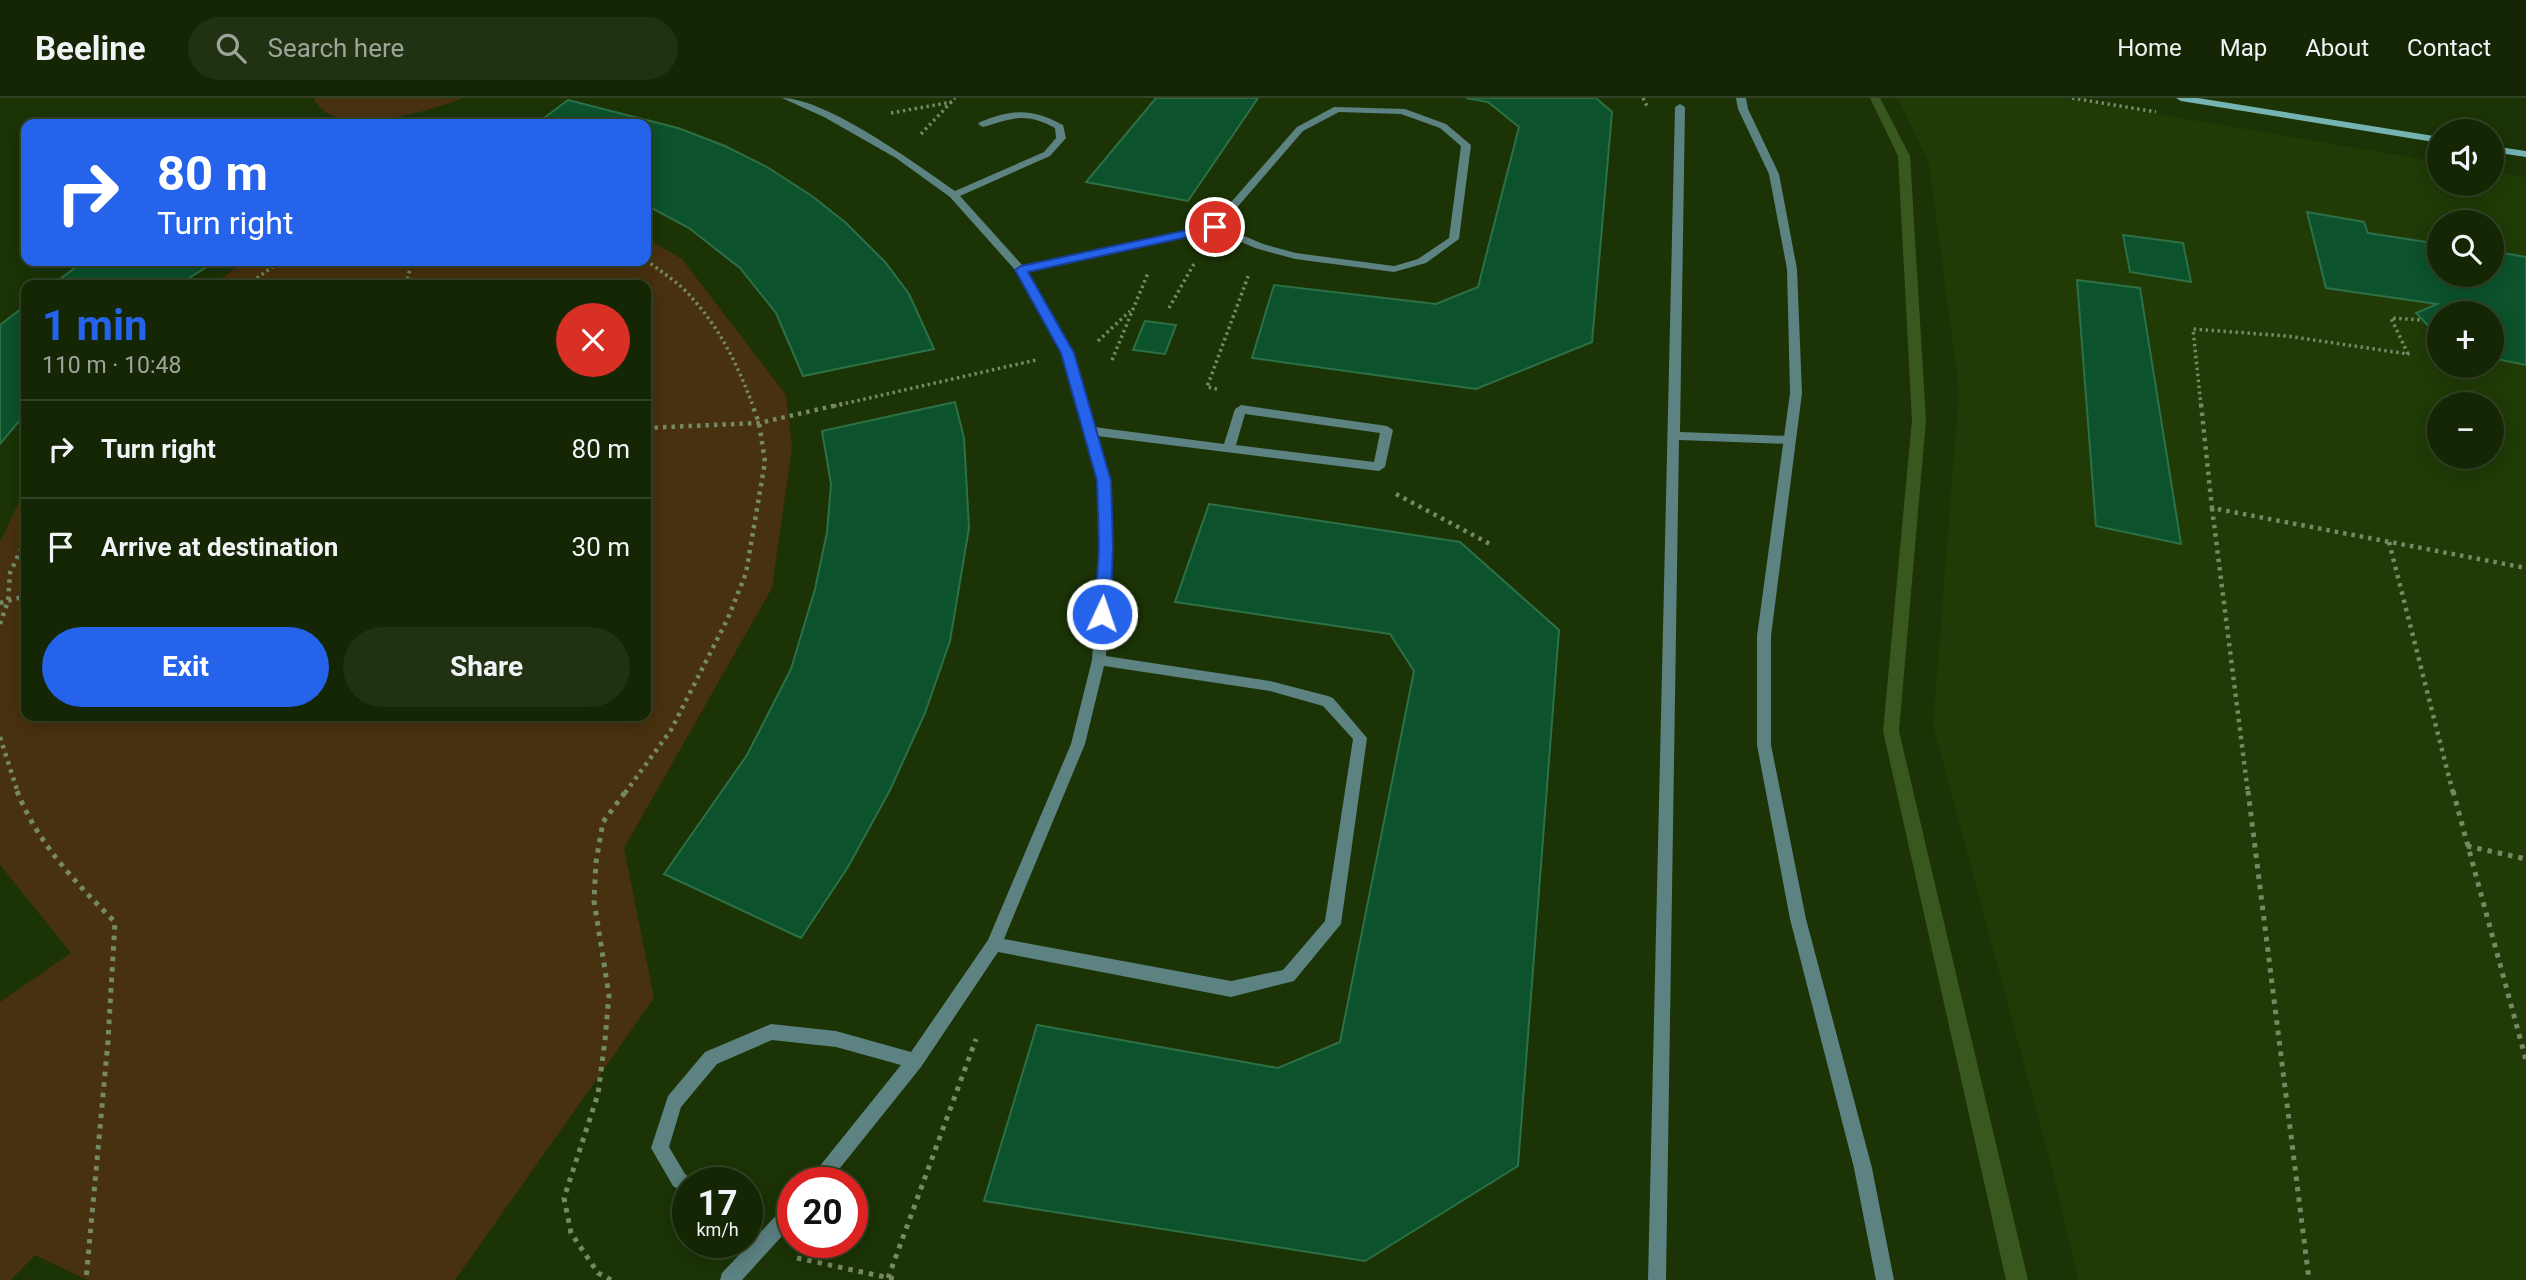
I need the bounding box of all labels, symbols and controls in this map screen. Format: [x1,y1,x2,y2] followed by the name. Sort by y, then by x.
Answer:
[188,17,678,80] search box
[35,29,146,68] text: Beeline
[212,29,250,67] icon: search
[268,33,404,63] text: Search here
[2117,34,2182,62] text: Home
[2220,34,2267,62] text: Map
[2305,34,2369,62] text: About
[2407,34,2491,62] text: Contact
[2427,119,2504,469] map controls
[2427,119,2504,196] button: sound
[157,145,268,202] text: 80 m
[42,147,133,238] icon: right
[1185,197,1245,257] pin
[157,204,293,242] text: Turn right
[1196,208,1234,246] icon: arrive
[2427,210,2504,287] button: search
[42,301,148,350] text: 1 min
[2427,301,2504,378] button: +
[556,303,630,377] button: close
[42,352,181,379] text: 110 m · 10:48
[2427,392,2504,469] button: −
[42,430,80,468] icon: right
[101,434,216,464] text: Turn right
[572,434,630,464] text: 80 m
[42,528,80,566] icon: arrive
[101,532,338,562] text: Arrive at destination
[572,532,630,562] text: 30 m
[1065,577,1139,651] position arrow
[42,627,329,707] button: Exit
[343,627,630,707] button: Share
[777,1167,868,1258] speed limit sign: 20
[697,1183,738,1224] text: 17
[696,1219,739,1240] text: km/h

